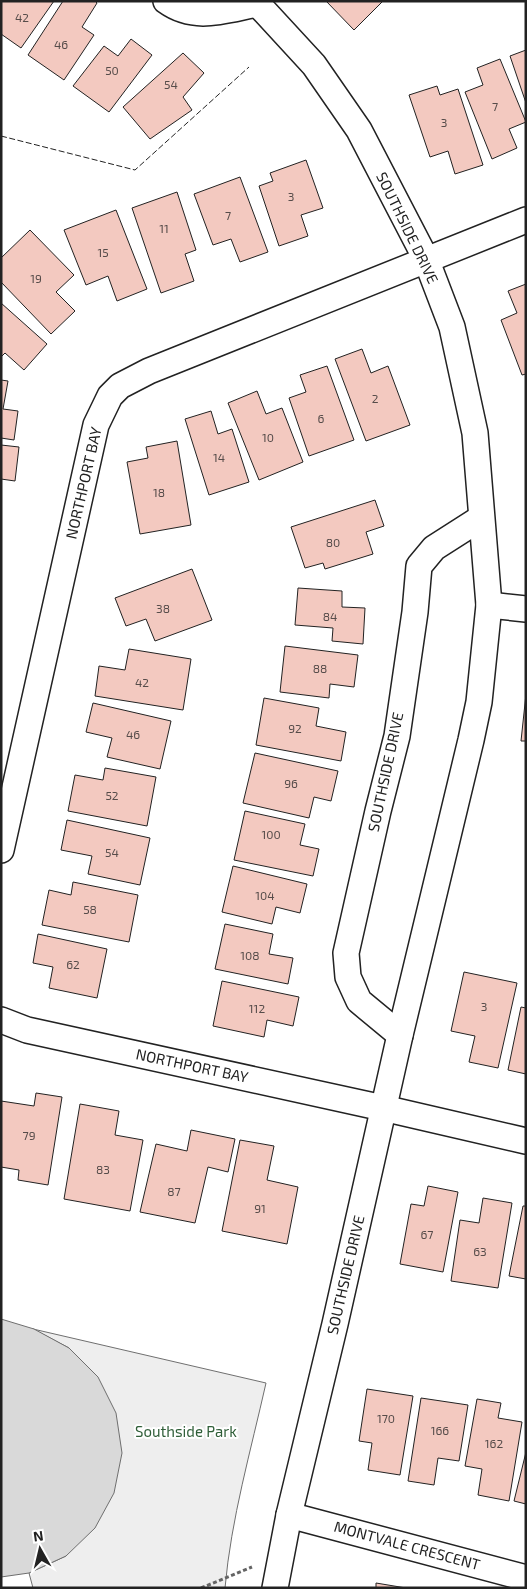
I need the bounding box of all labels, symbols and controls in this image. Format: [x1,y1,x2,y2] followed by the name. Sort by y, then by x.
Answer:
[15,10,29,24] house number: 42
[54,37,68,51] house number: 46
[105,63,119,77] house number: 50
[164,77,178,91] house number: 54
[492,99,498,113] house number: 7
[441,115,447,129] house number: 3
[373,169,443,286] street label: SOUTHSIDE DRIVE
[288,189,294,203] house number: 3
[225,208,231,222] house number: 7
[159,221,169,235] house number: 11
[97,245,109,259] house number: 15
[30,271,42,285] house number: 19
[372,391,379,405] house number: 2
[318,411,325,425] house number: 6
[61,425,105,541] street label: NORTHPORT BAY
[262,430,274,444] house number: 10
[213,450,225,464] house number: 14
[153,485,165,499] house number: 18
[326,535,340,549] house number: 80
[156,601,170,615] house number: 38
[323,609,337,623] house number: 84
[313,661,327,675] house number: 88
[135,675,149,689] house number: 42
[364,710,406,833] street label: SOUTHSIDE DRIVE
[288,721,302,735] house number: 92
[126,727,140,741] house number: 46
[284,776,298,790] house number: 96
[105,788,119,802] house number: 52
[261,827,281,841] house number: 100
[105,845,119,859] house number: 54
[255,888,275,902] house number: 104
[83,902,97,916] house number: 58
[240,948,260,962] house number: 108
[66,957,80,971] house number: 62
[481,999,487,1013] house number: 3
[249,1001,265,1015] house number: 112
[134,1044,251,1086] street label: NORTHPORT BAY
[22,1128,36,1142] house number: 79
[96,1162,110,1176] house number: 83
[167,1184,181,1198] house number: 87
[254,1201,266,1215] house number: 91
[323,1213,368,1336] street label: SOUTHSIDE DRIVE
[420,1227,434,1241] house number: 67
[473,1244,487,1258] house number: 63
[377,1411,395,1425] house number: 170
[135,1422,237,1440] park label: Southside Park
[431,1423,449,1437] house number: 166
[485,1436,503,1450] house number: 162
[332,1517,483,1573] street label: MONTVALE CRESCENT
[15,1524,65,1574] north arrow
[32,1527,44,1545] text: N

